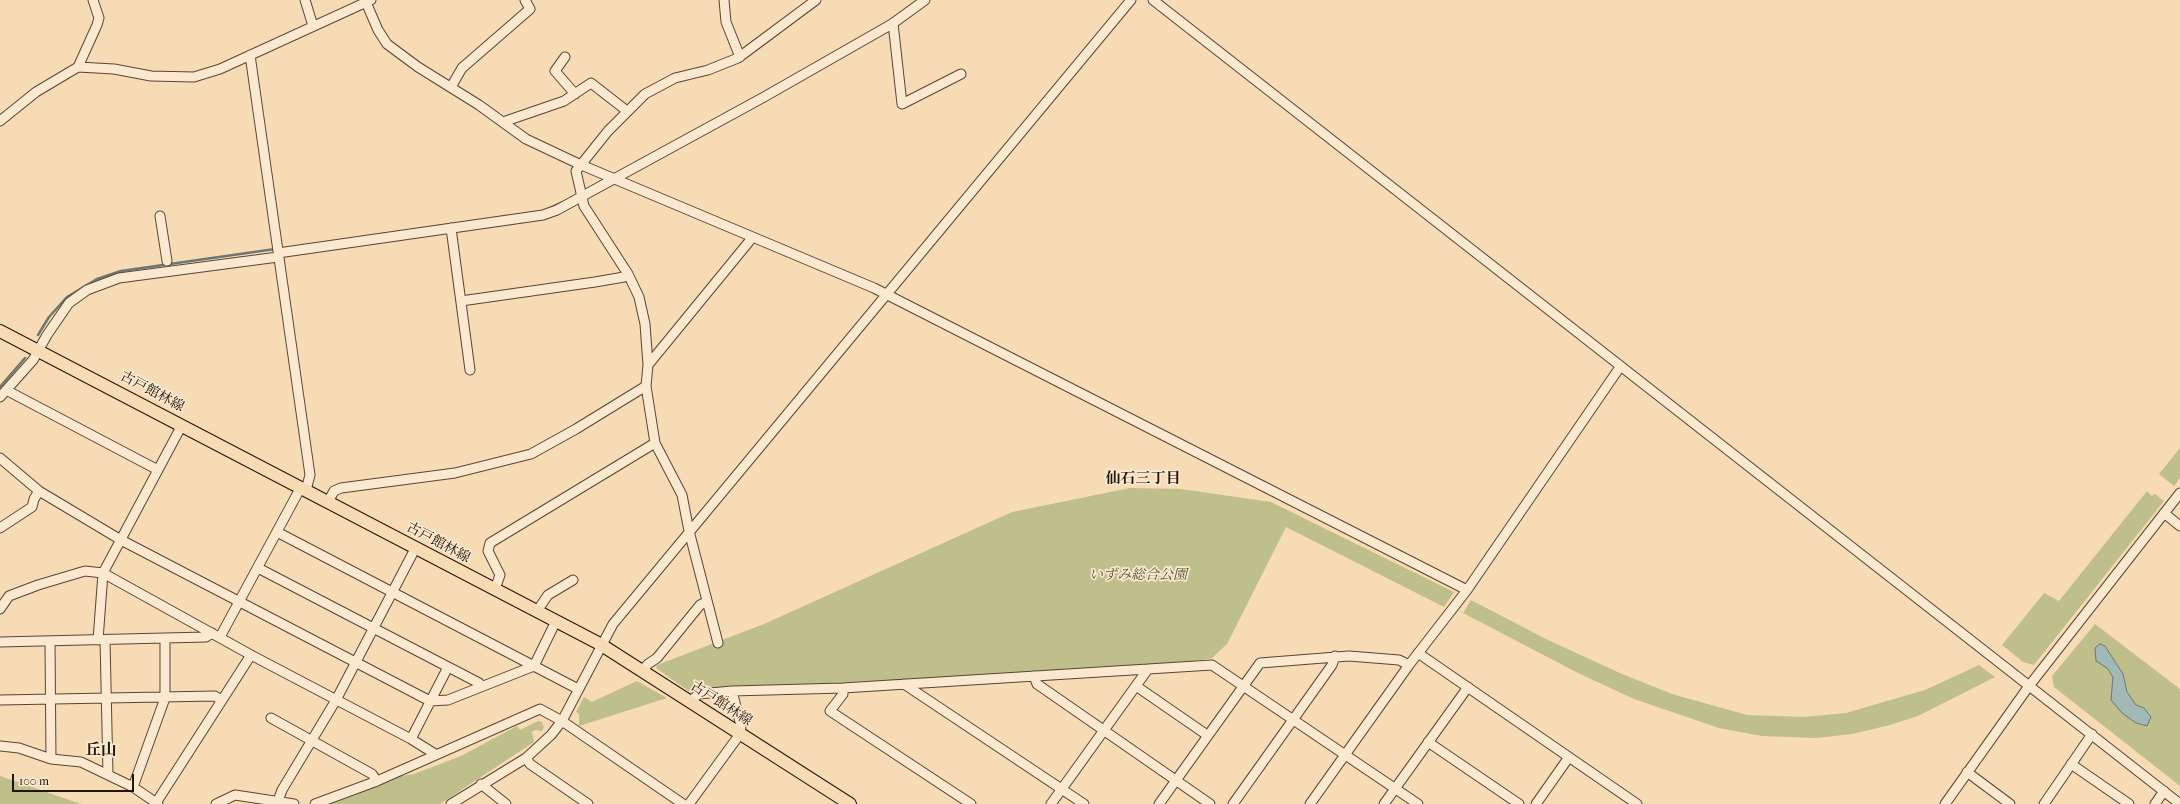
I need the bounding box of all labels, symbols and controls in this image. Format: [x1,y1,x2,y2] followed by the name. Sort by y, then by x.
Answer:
[117,368,187,416] street label: 古戸館林線
[1106,470,1180,488] district label: 仙石三丁目
[403,519,473,567] street label: 古戸館林線
[1089,568,1187,584] park label: いずみ総合公園
[687,678,755,730] street label: 古戸館林線
[85,741,117,761] district label: 丘山
[14,766,136,792] scale bar
[19,774,49,788] text: 100 m

